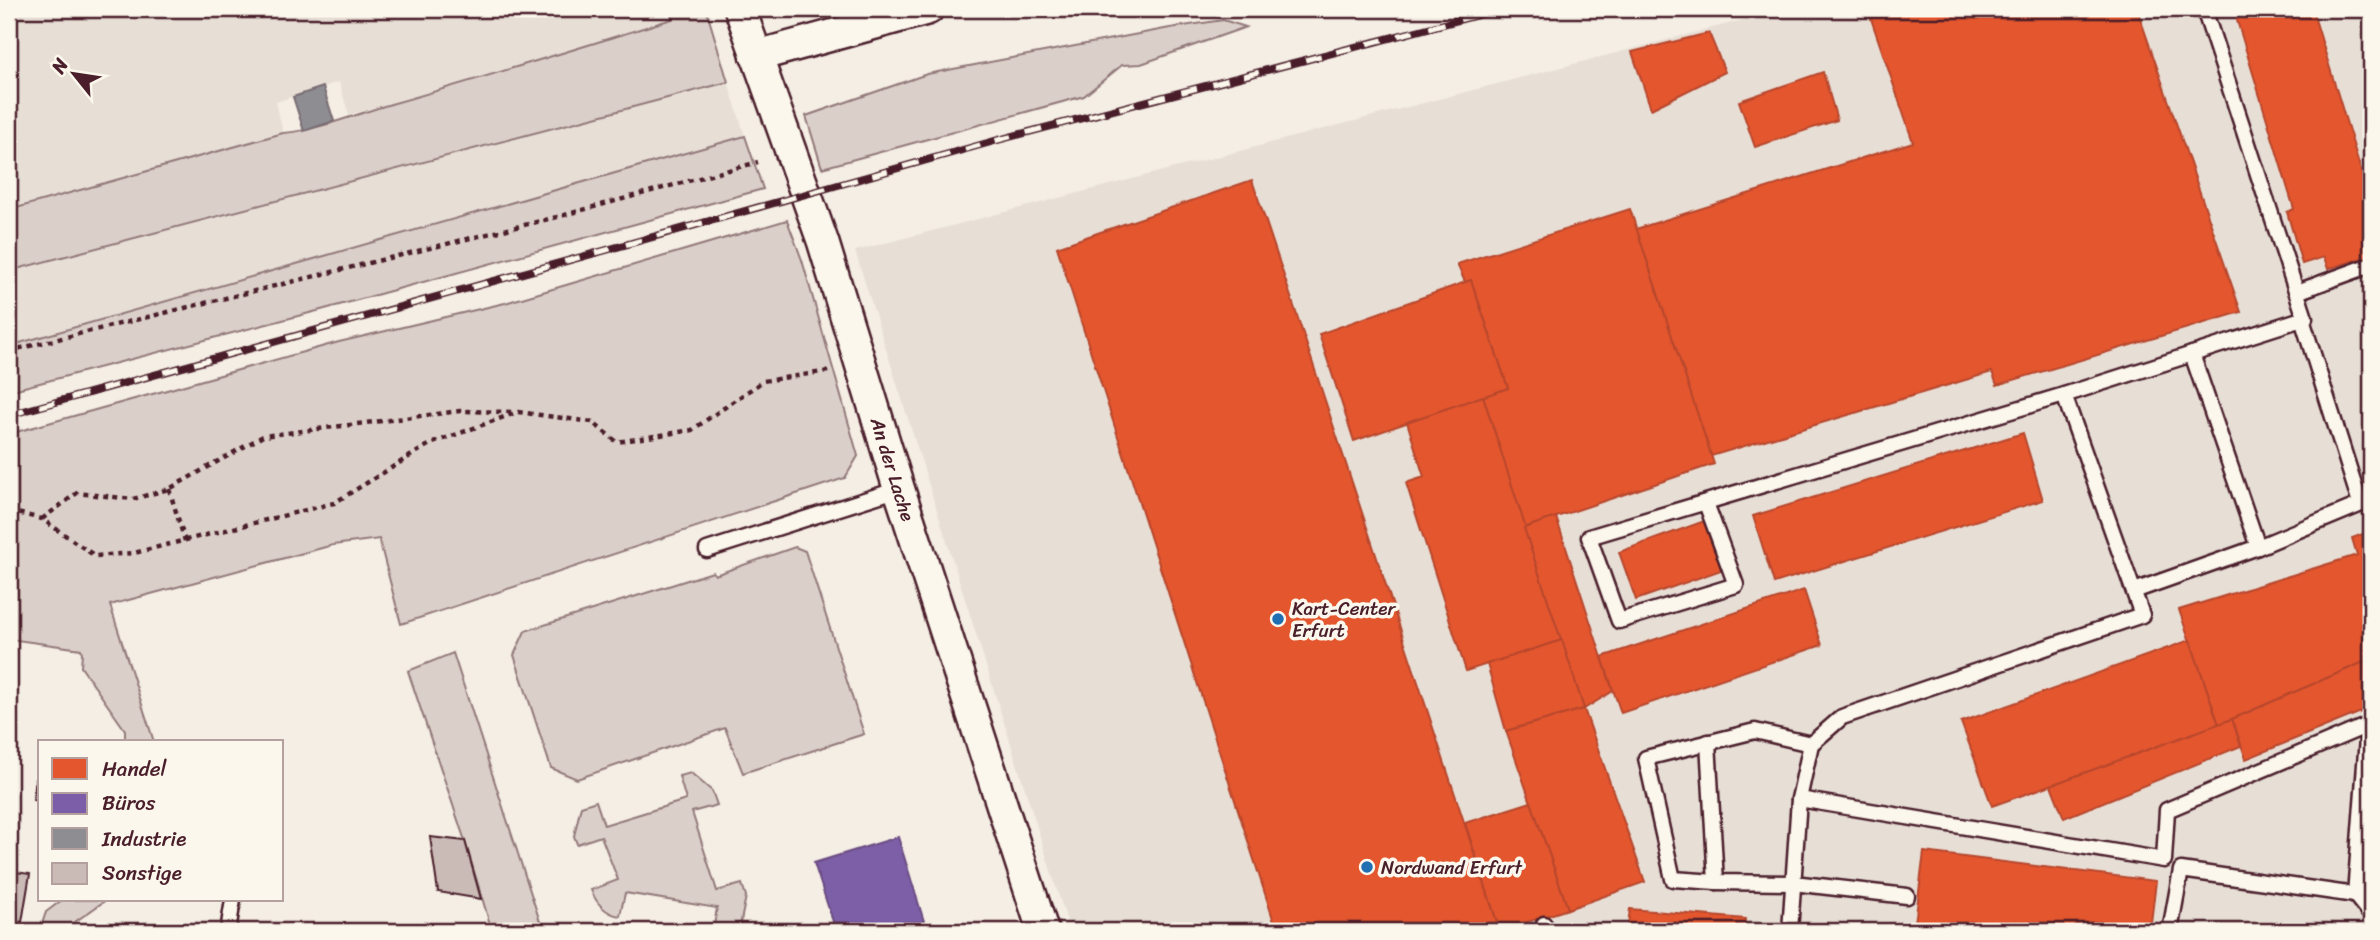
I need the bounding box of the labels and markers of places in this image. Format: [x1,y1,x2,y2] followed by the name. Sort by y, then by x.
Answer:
[1292,592,1396,647] place label: Kart-Center Erfurt
[1270,611,1286,627] marker: Kart-Center Erfurt
[1381,851,1523,884] place label: Nordwand Erfurt
[1359,859,1375,875] marker: Nordwand Erfurt

